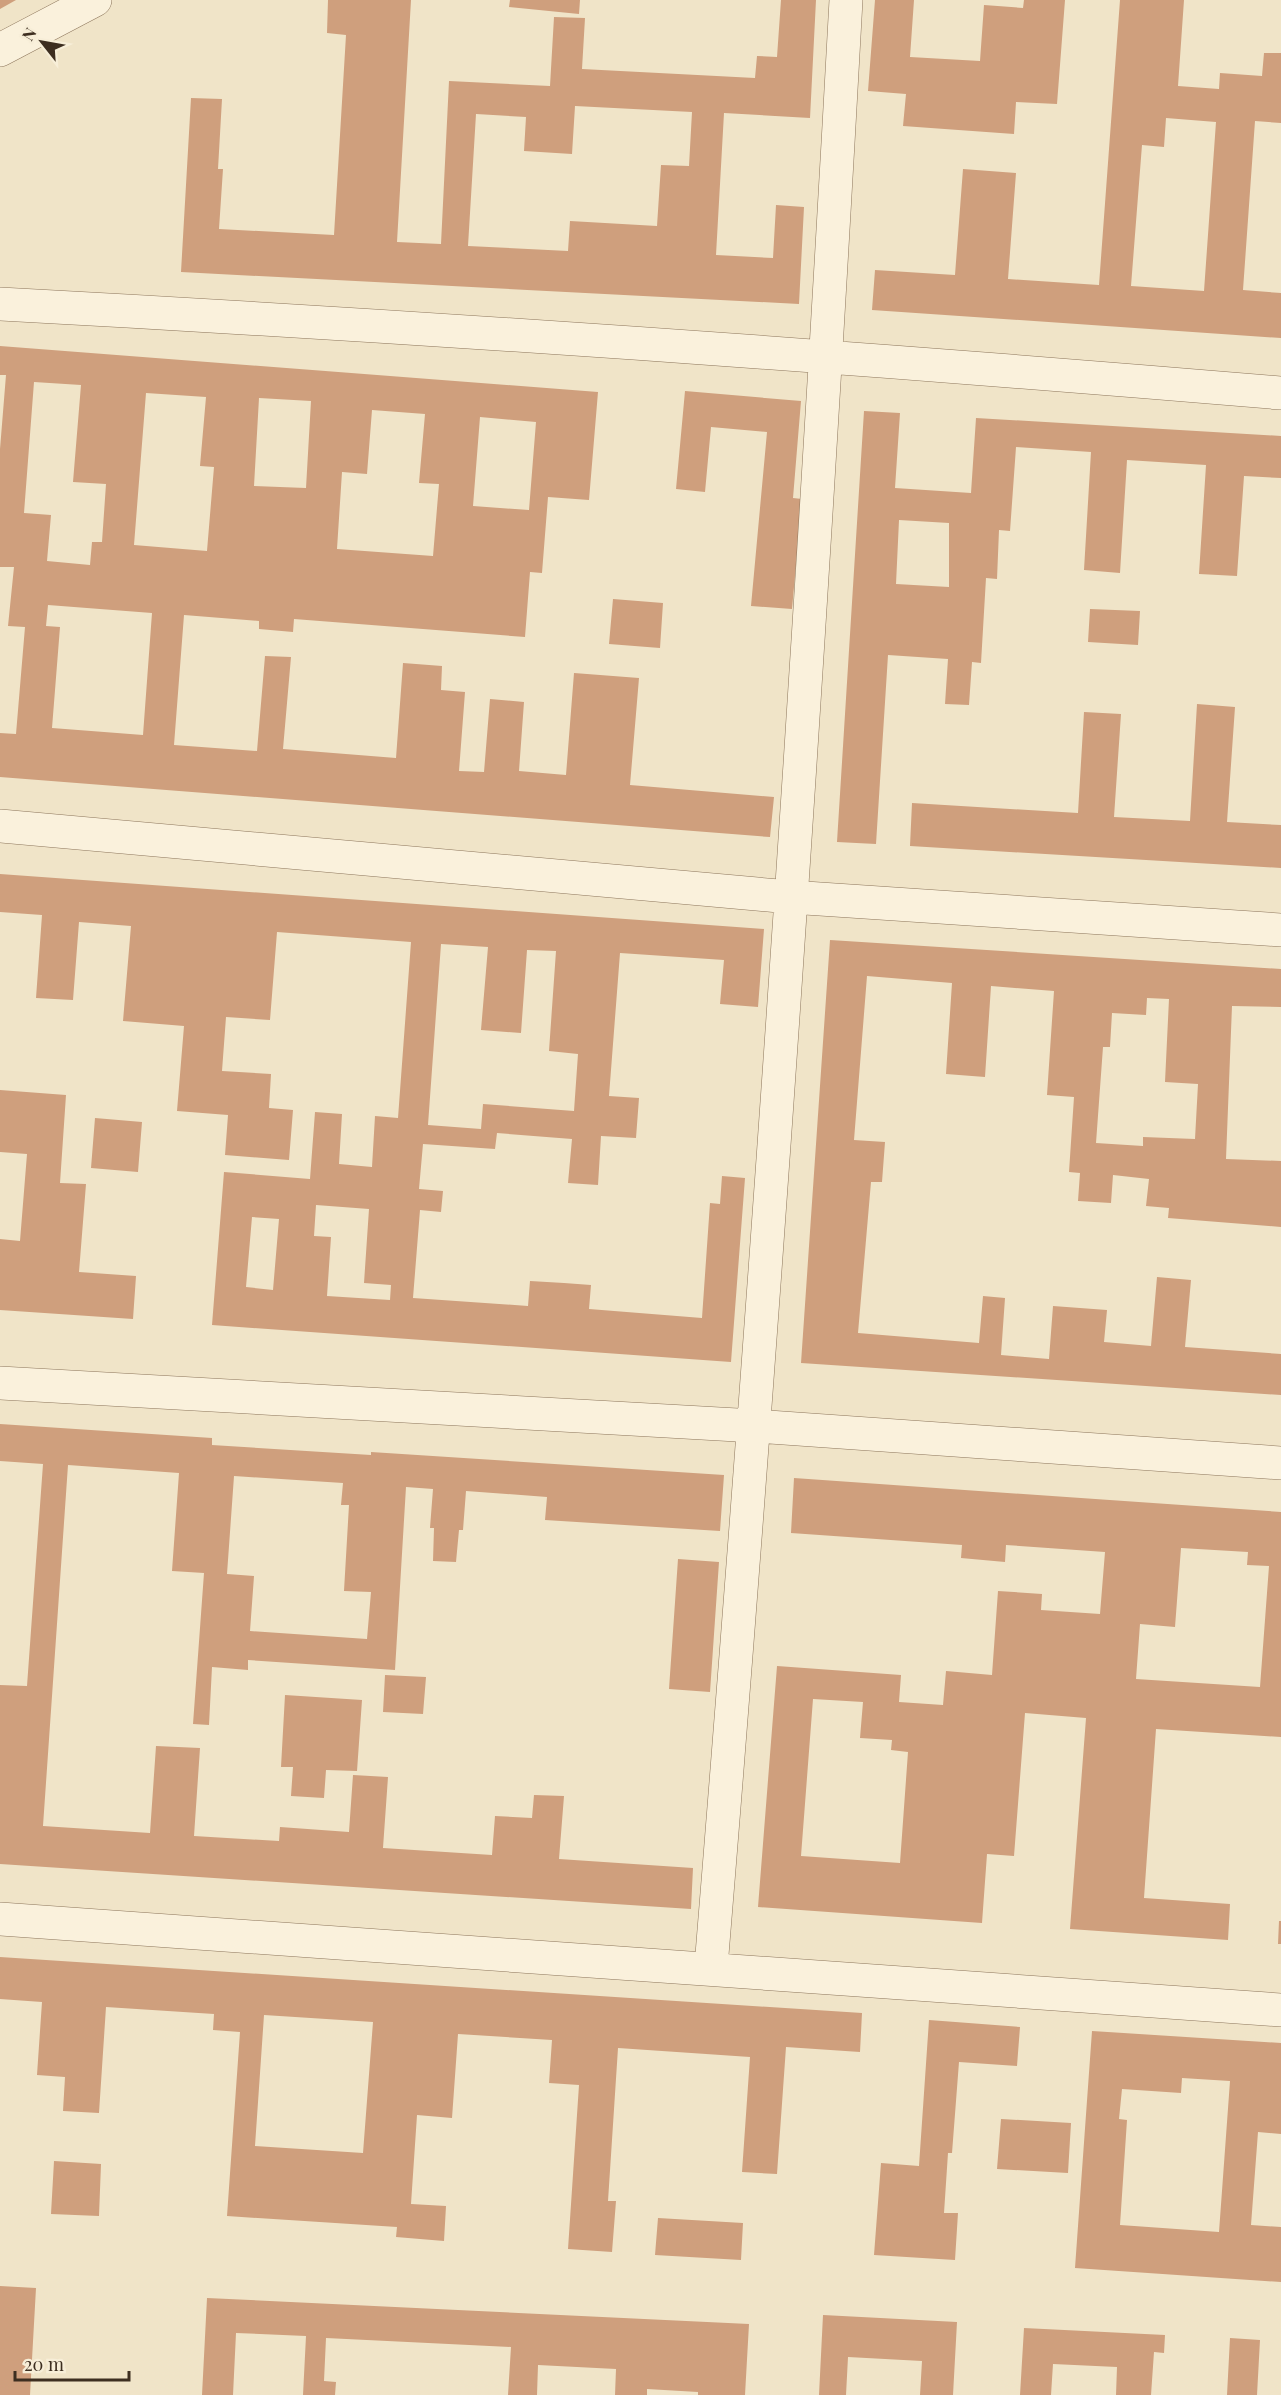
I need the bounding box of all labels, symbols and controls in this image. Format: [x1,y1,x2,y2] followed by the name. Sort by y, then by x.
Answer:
[12,12,72,72] north arrow
[17,23,41,44] text: N
[15,2344,129,2382] scale bar
[24,2352,64,2376] text: 20 m

